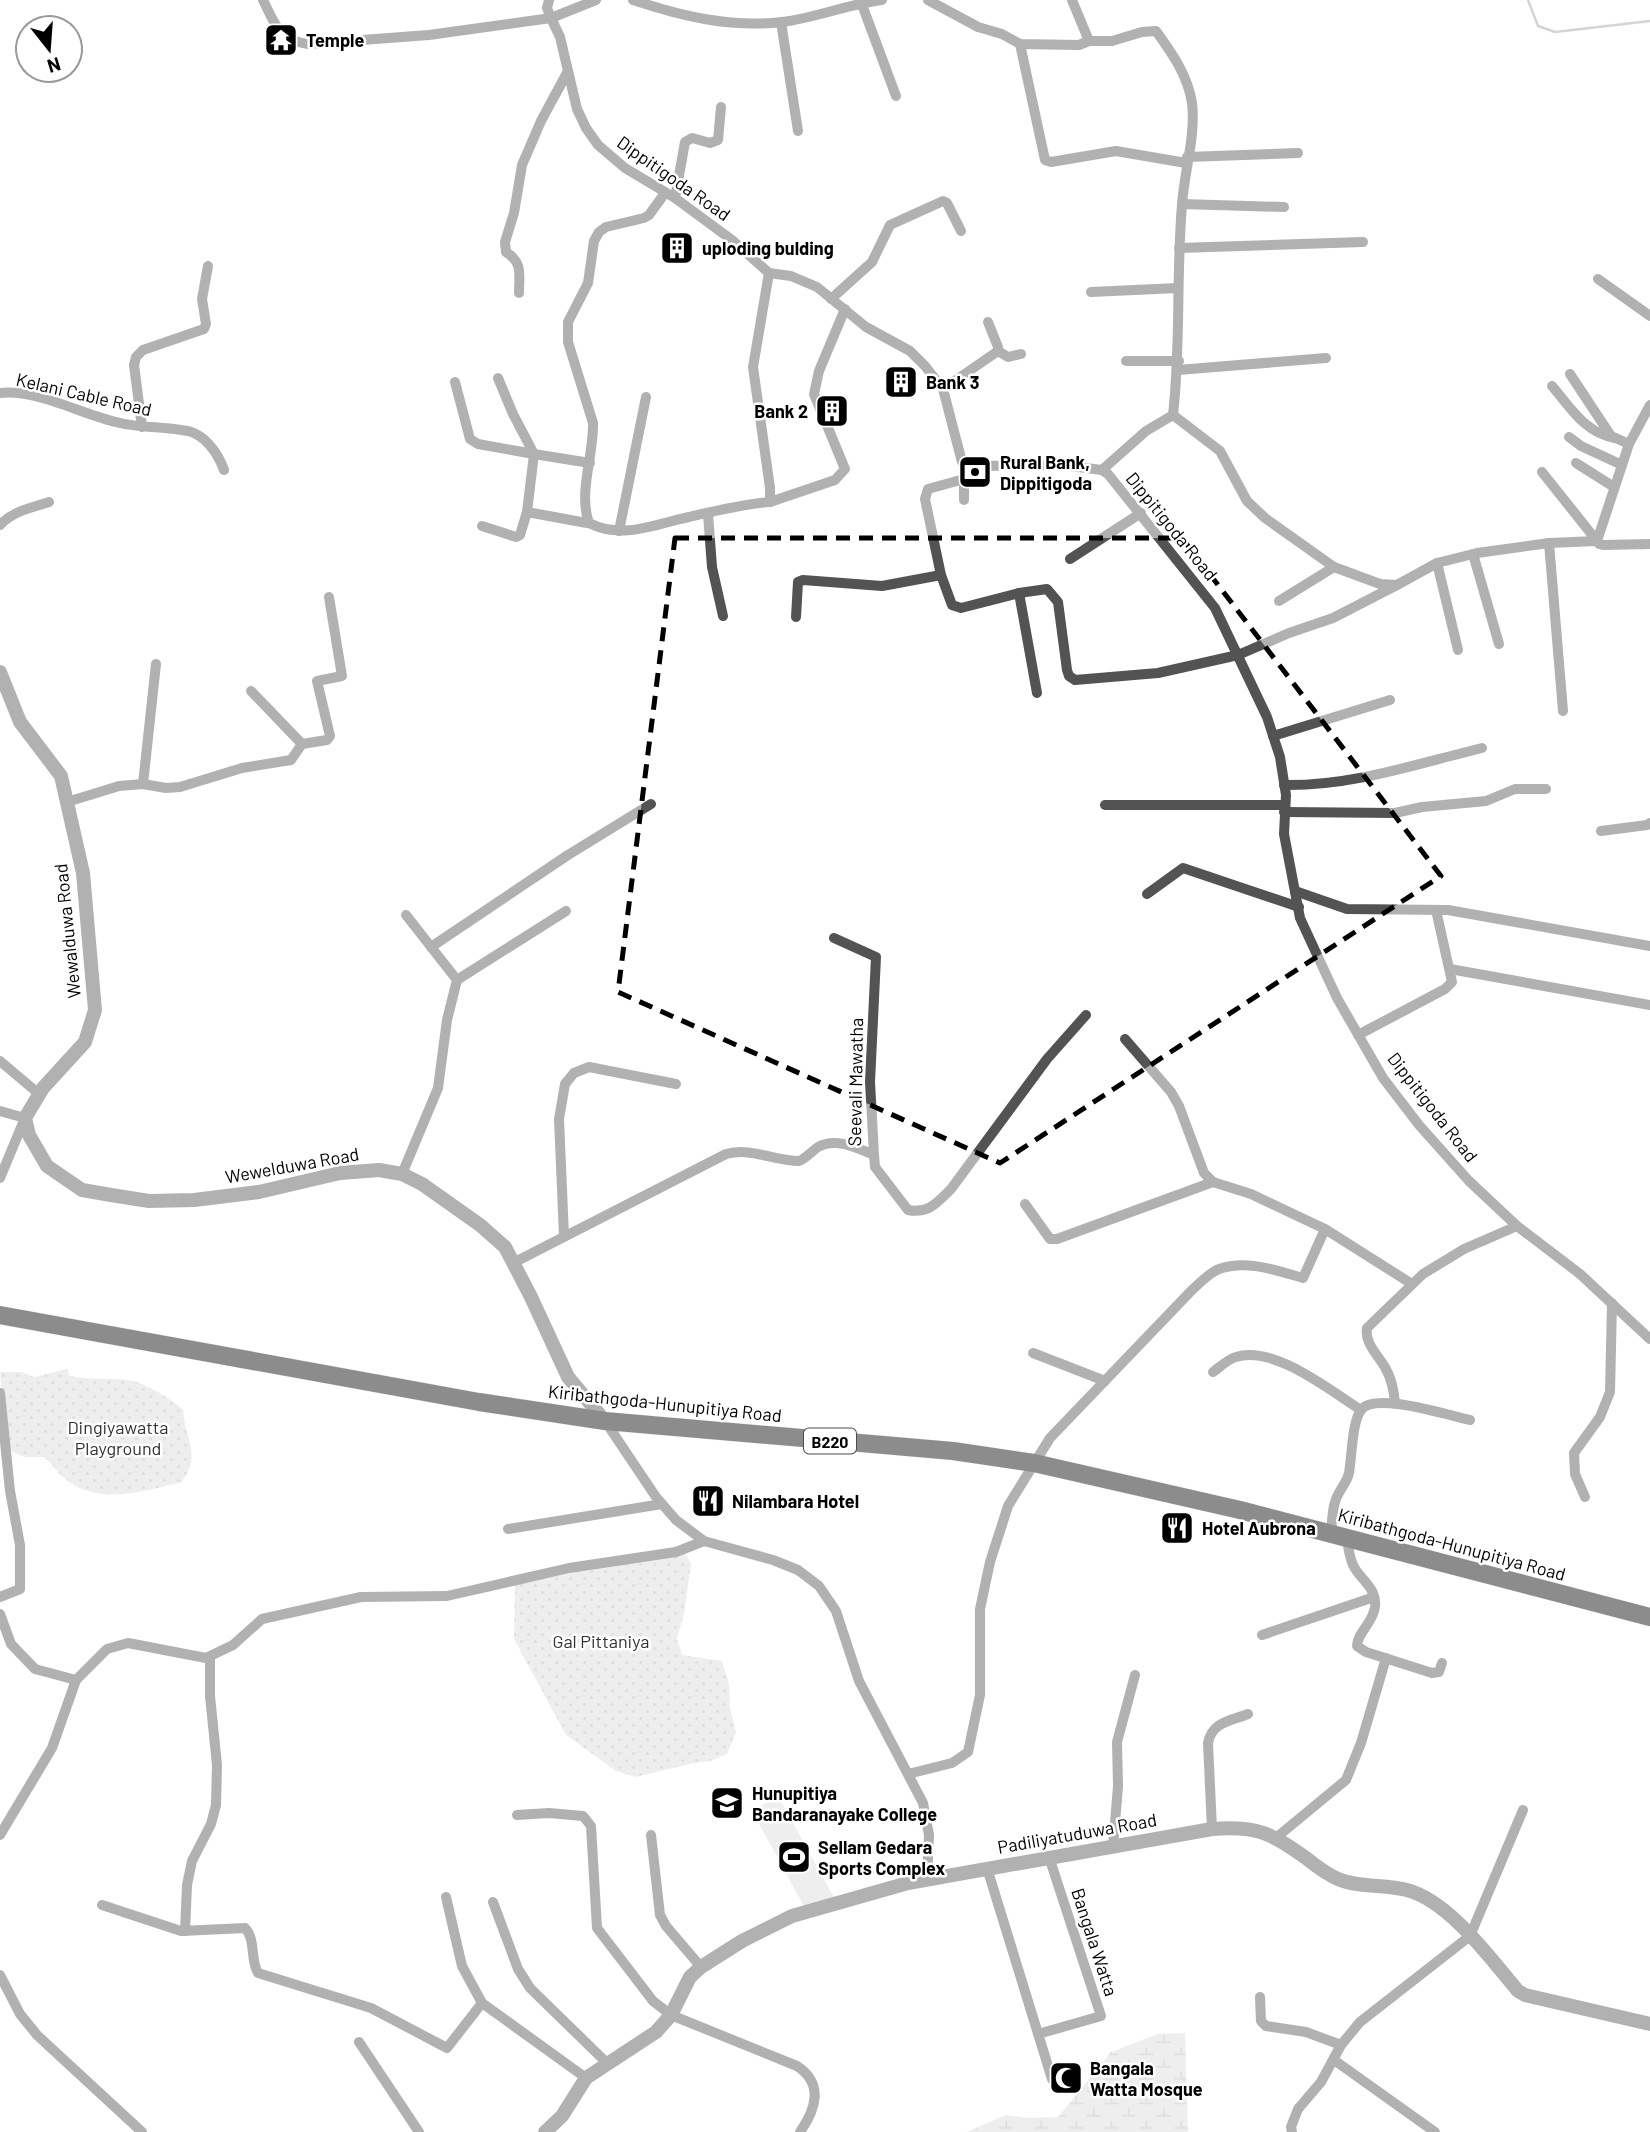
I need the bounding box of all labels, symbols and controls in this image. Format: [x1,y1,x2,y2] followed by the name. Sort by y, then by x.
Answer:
[14,14,84,84] north arrow
[262,21,300,59] temple icon: Temple
[306,29,364,51] place label: Temple
[45,53,64,79] text: N
[613,131,735,225] street label: Dippitigoda Road
[658,229,696,267] building icon: uploding bulding
[702,237,834,259] place label: uploding bulding
[882,363,920,401] building icon: Bank 3
[14,368,154,420] street label: Kelani Cable Road
[926,371,979,393] place label: Bank 3
[813,392,851,430] building icon: Bank 2
[754,400,808,422] place label: Bank 2
[1000,451,1092,494] place label: Rural Bank, Dippitigoda
[956,453,994,491] bank icon: Rural Bank, Dippitigoda
[1122,467,1222,585] street label: Dippitigoda Road
[49,863,85,999] street label: Wewalduwa Road
[843,1017,867,1147] street label: Seevali Mawatha
[1383,1048,1483,1166] street label: Dippitigoda Road
[223,1142,361,1188] street label: Wewelduwa Road
[547,1380,783,1426] street label: Kiribathgoda-Hunupitiya Road
[67,1416,169,1459] park label: Dingiyawatta Playground
[804,1428,856,1454] road number: B220
[689,1482,727,1520] restaurant icon: Nilambara Hotel
[732,1490,859,1512] place label: Nilambara Hotel
[1336,1503,1568,1585] street label: Kiribathgoda-Hunupitiya Road
[1158,1509,1196,1547] restaurant icon: Hotel Aubrona
[1202,1517,1316,1539] place label: Hotel Aubrona
[553,1630,649,1652] park label: Gal Pittaniya
[752,1782,937,1825] place label: Hunupitiya Bandaranayake College
[708,1784,746,1822] school or university icon: Hunupitiya Bandaranayake College
[996,1808,1158,1858] street label: Padiliyatuduwa Road
[818,1836,945,1879] place label: Sellam Gedara Sports Complex
[775,1838,813,1876] sports icon: Sellam Gedara Sports Complex
[1067,1885,1123,1999] street label: Bangala Watta
[1090,2057,1203,2100] place label: Bangala Watta Mosque
[1047,2059,1085,2097] mosque icon: Bangala Watta Mosque

